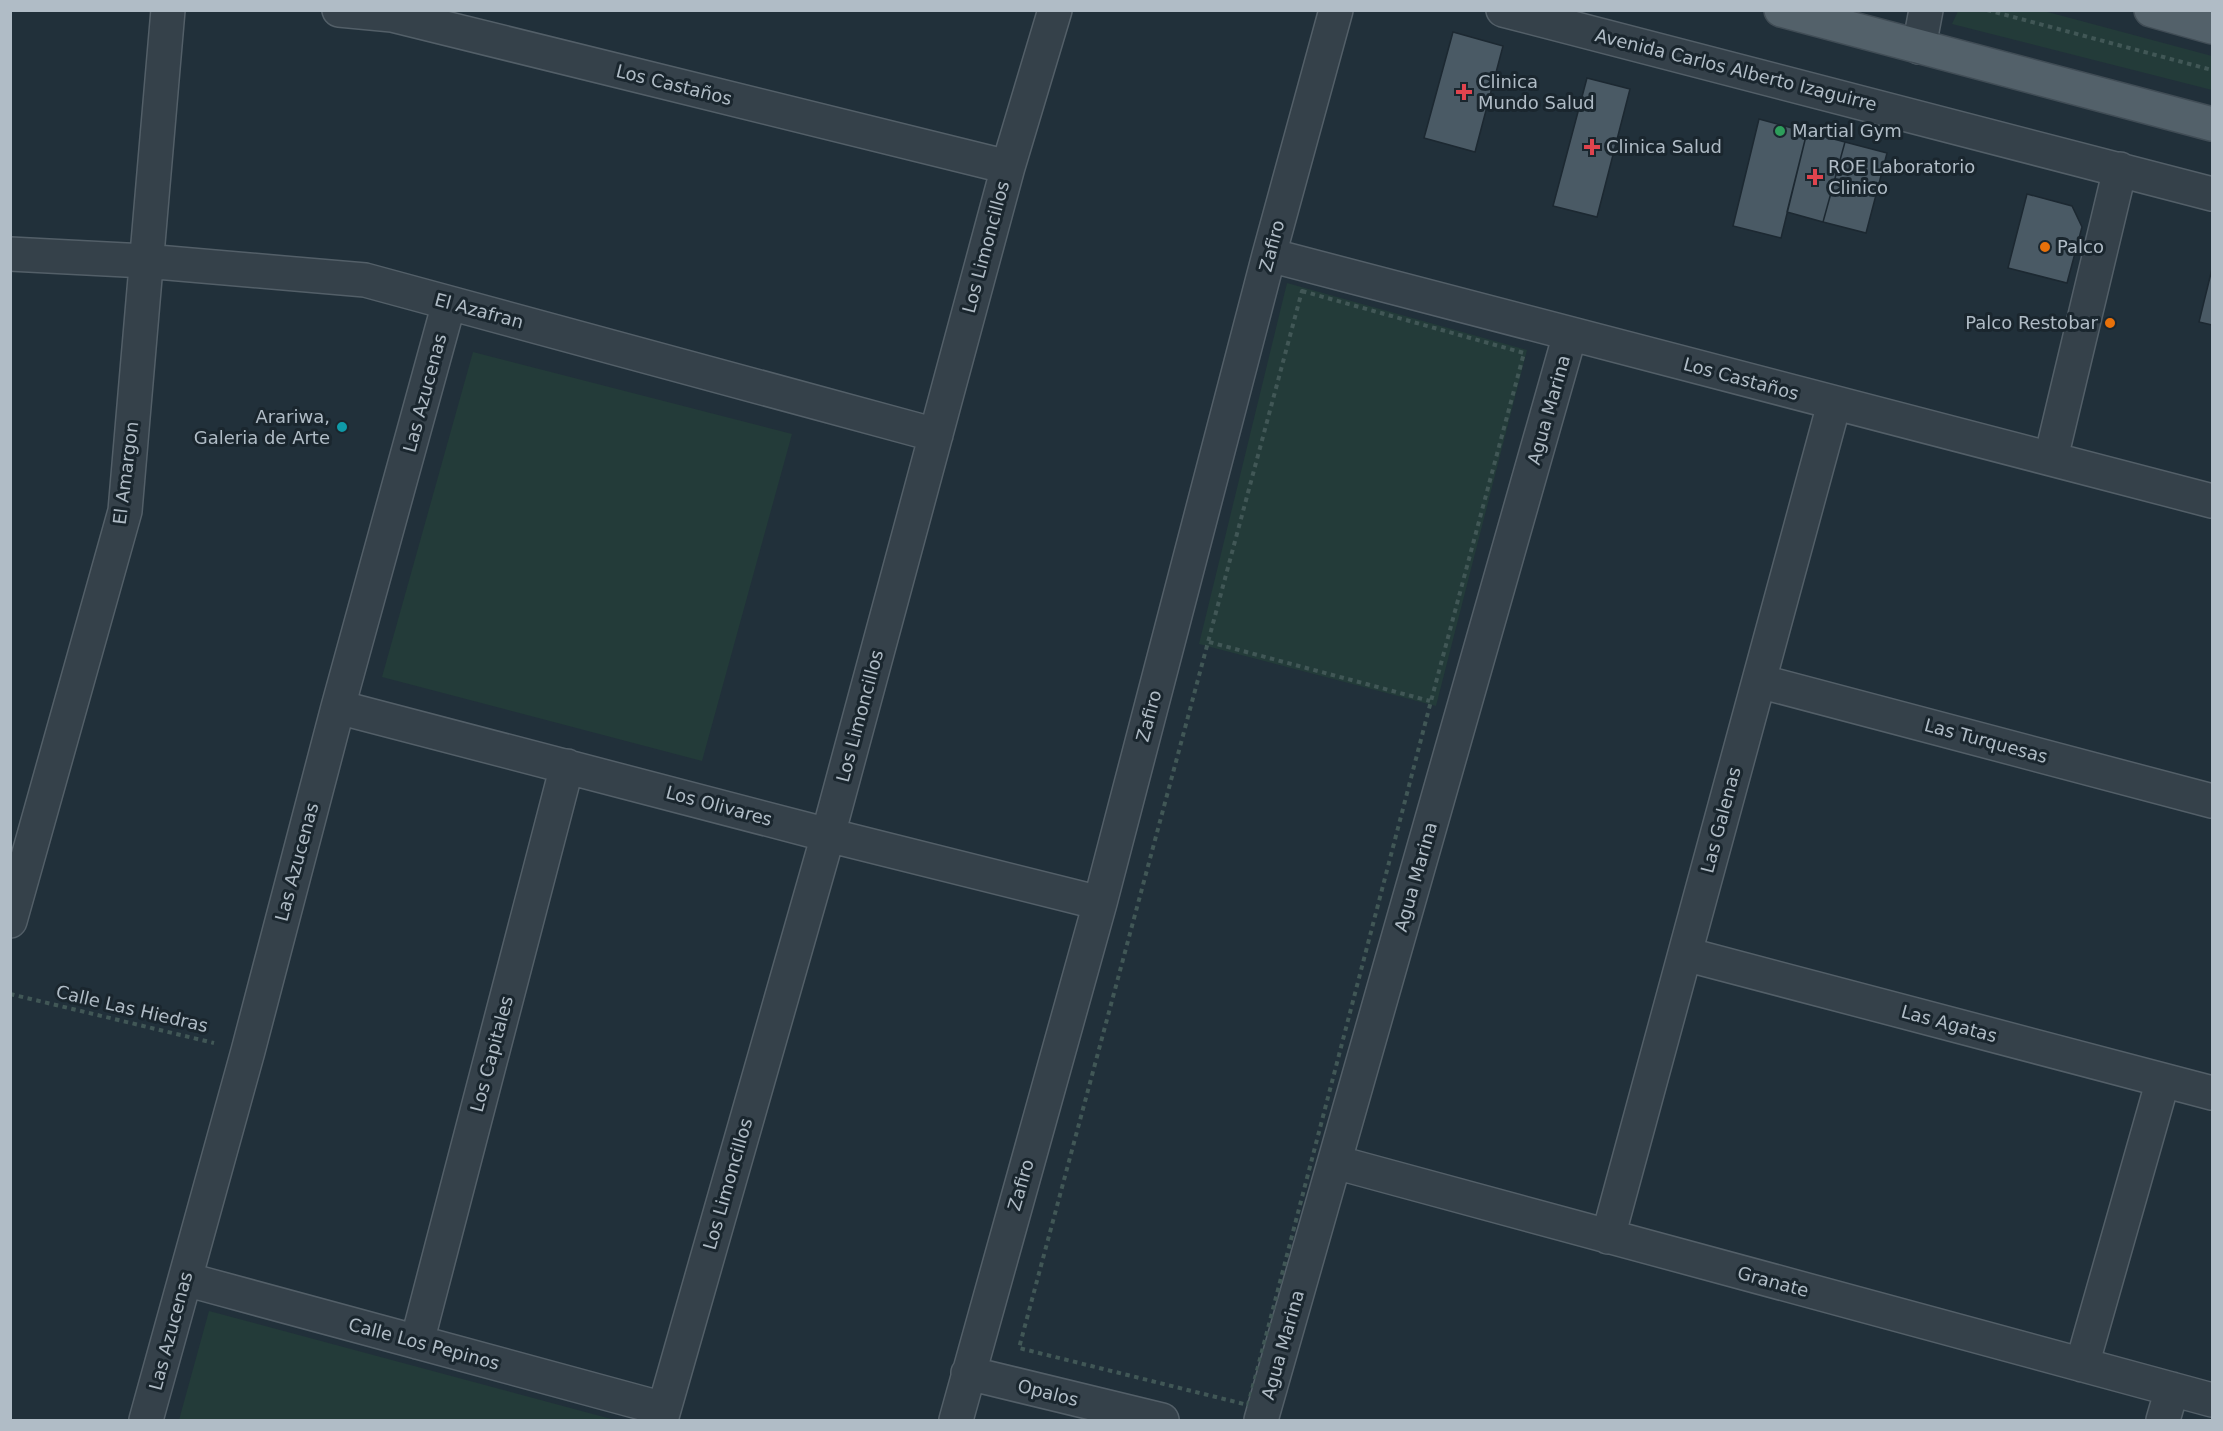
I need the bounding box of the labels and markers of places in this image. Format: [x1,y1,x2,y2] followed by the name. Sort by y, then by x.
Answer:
[1478,71,1595,113] place label: Clinica Mundo Salud
[1455,83,1473,101] marker: Clinica Mundo Salud
[1792,120,1902,141] place label: Martial Gym
[1773,124,1787,138] marker: Martial Gym
[1606,136,1722,157] place label: Clinica Salud
[1583,138,1601,156] marker: Clinica Salud
[1828,156,1975,198] place label: ROE Laboratorio Clinico
[1806,168,1824,186] marker: ROE Laboratorio Clinico
[2057,236,2104,257] place label: Palco
[2038,240,2052,254] marker: Palco
[1965,312,2099,333] place label: Palco Restobar
[2103,316,2117,330] marker: Palco Restobar
[194,406,330,448] place label: Arariwa, Galeria de Arte
[335,420,349,434] marker: Arariwa, Galeria de Arte

